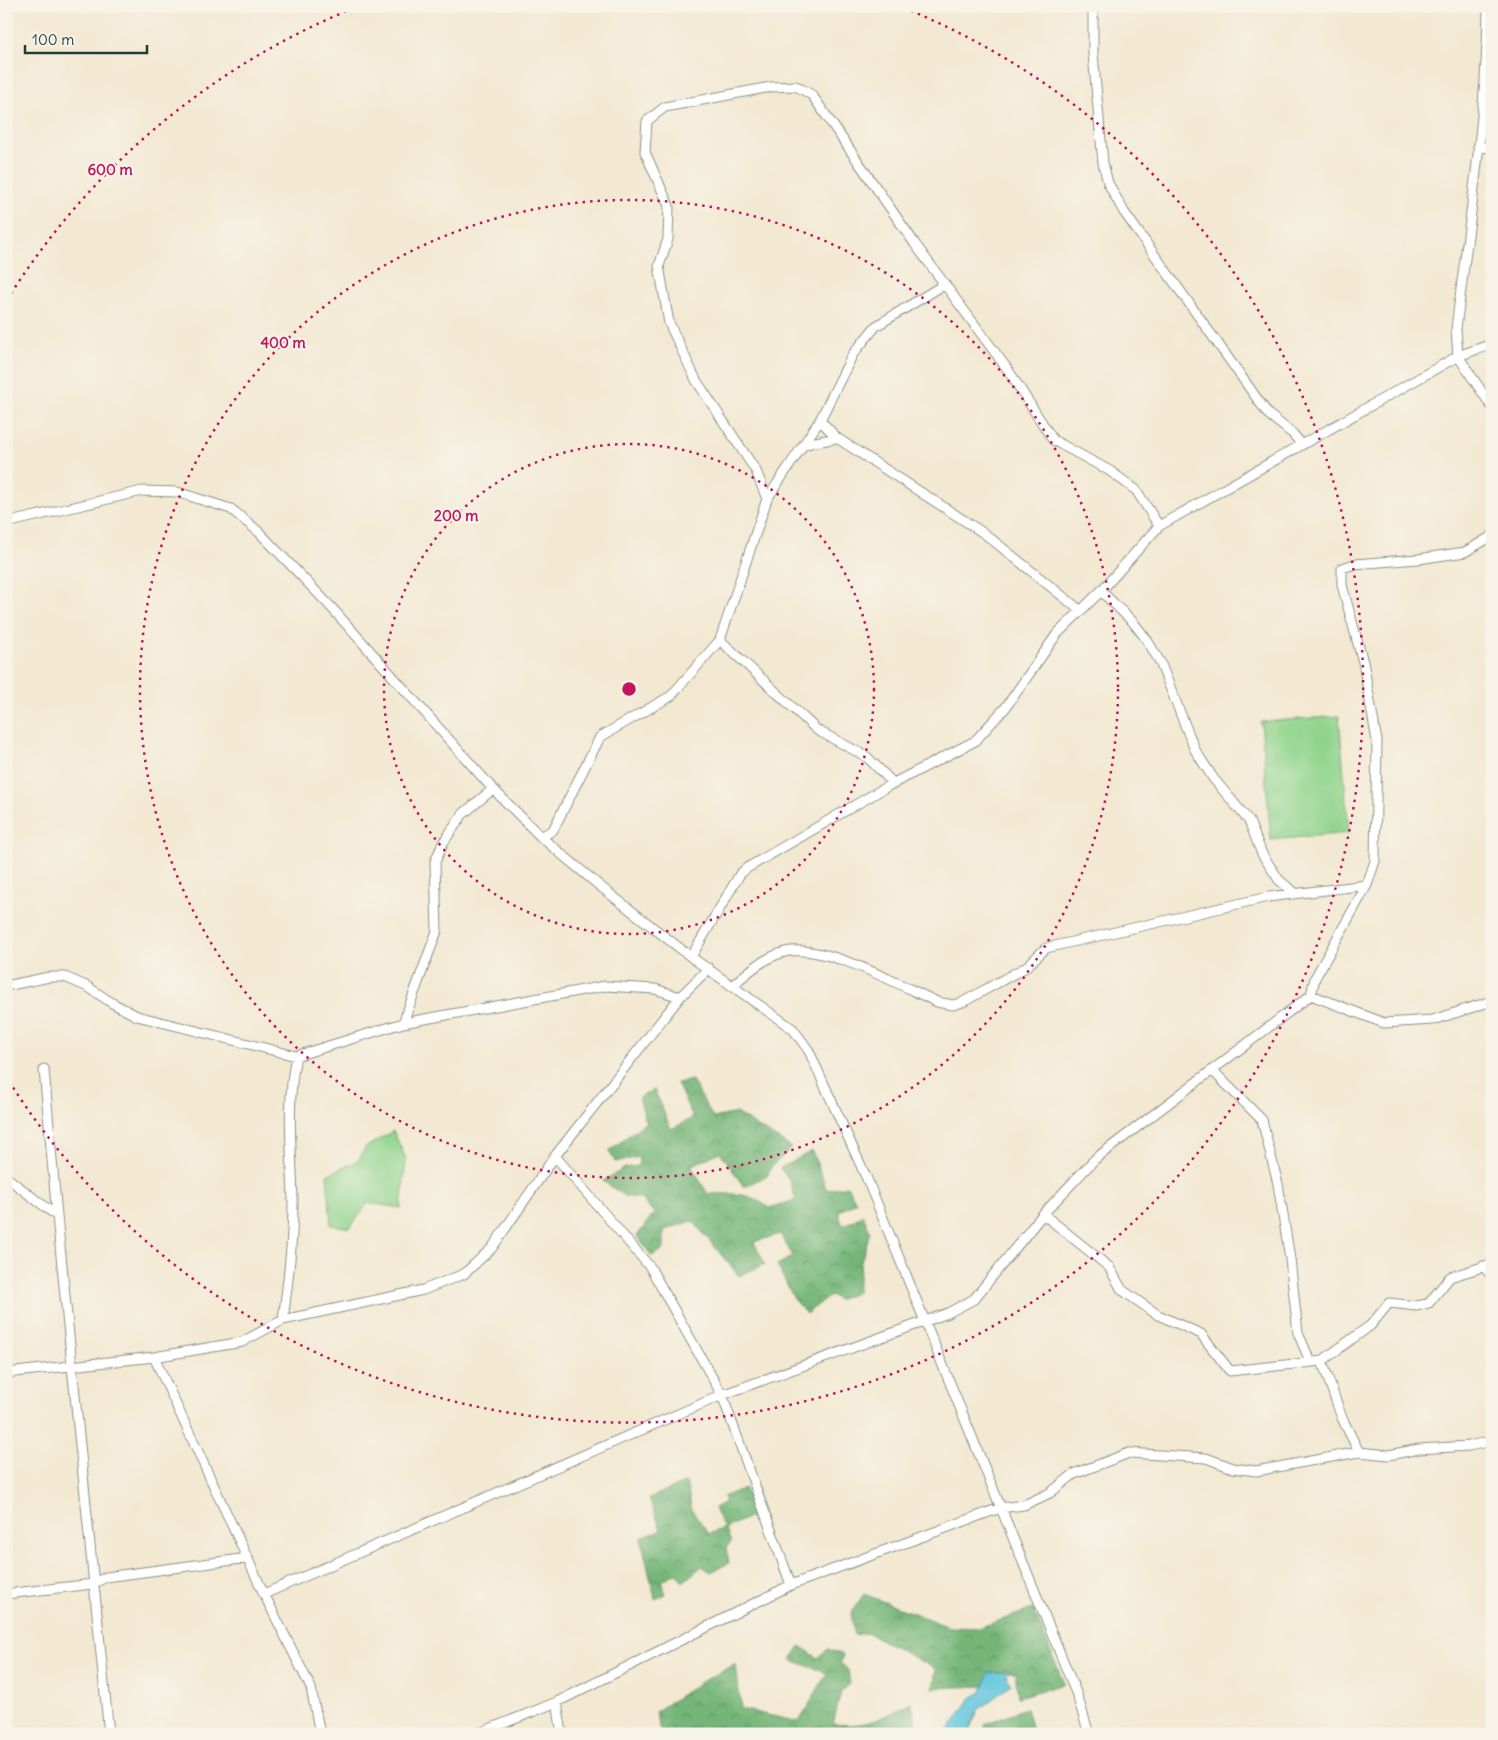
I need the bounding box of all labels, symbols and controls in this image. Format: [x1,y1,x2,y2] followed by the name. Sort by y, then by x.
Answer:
[25,22,148,54] scale bar
[32,30,74,49] text: 100 m
[87,160,133,179] text: 600 m
[260,333,306,352] text: 400 m
[434,506,478,525] text: 200 m
[620,680,638,698] centre of rings

